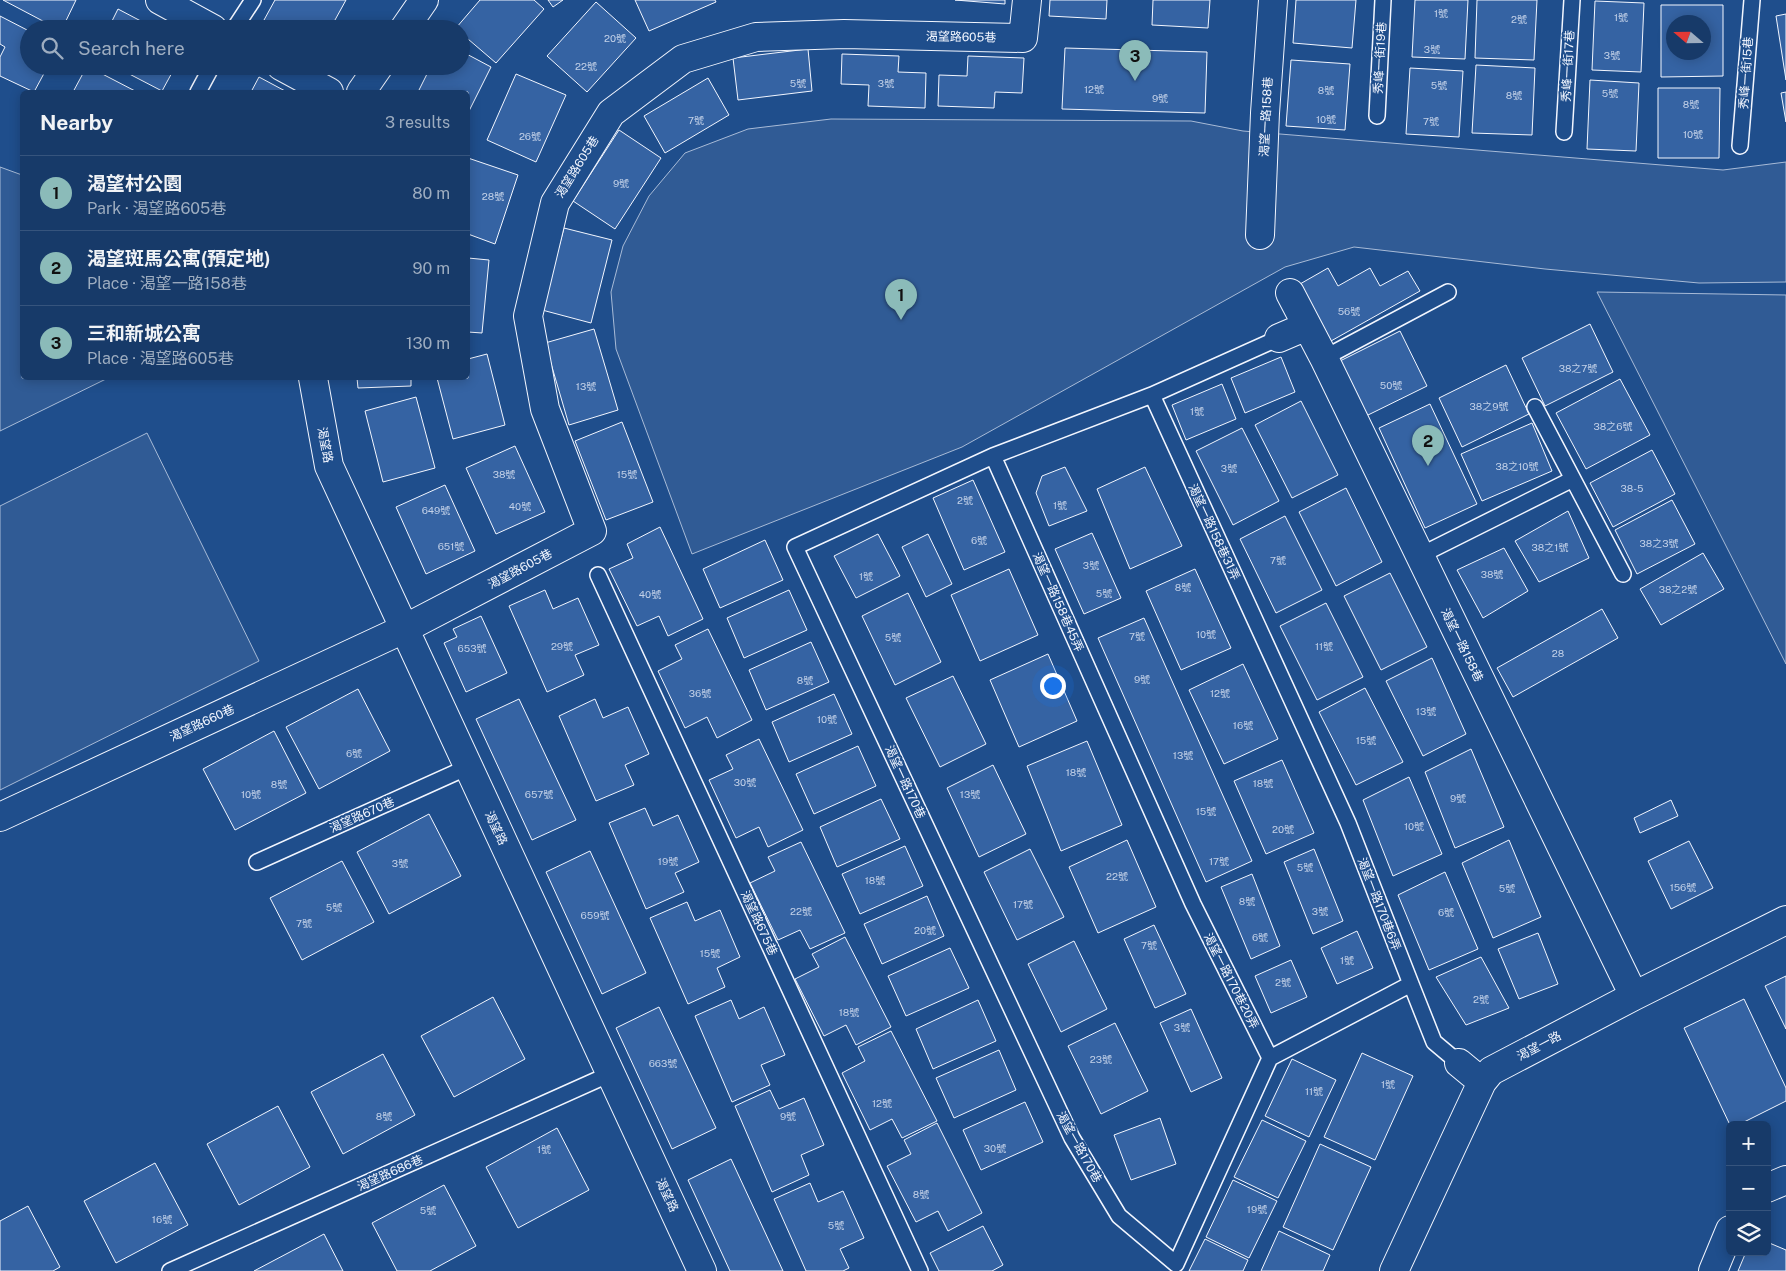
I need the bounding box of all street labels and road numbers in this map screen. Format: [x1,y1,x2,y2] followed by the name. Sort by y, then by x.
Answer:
[1371,21,1389,95] street label: 秀峰一街19巷
[926,29,996,45] street label: 渴望路605巷
[1559,30,1577,102] street label: 秀峰一街17巷
[1736,36,1756,110] street label: 秀峰一街15巷
[1257,77,1275,157] street label: 渴望一路158巷
[552,133,602,201] street label: 渴望路605巷
[315,426,335,464] street label: 渴望路
[1186,482,1242,582] street label: 渴望一路158巷31弄
[486,546,554,592] street label: 渴望路605巷
[1030,550,1086,654] street label: 渴望一路158巷45弄
[1438,606,1486,684] street label: 渴望一路158巷
[167,702,237,744] street label: 渴望路660巷
[882,743,928,821] street label: 渴望一路170巷
[327,794,397,836] street label: 渴望路670巷
[482,809,510,847] street label: 渴望路
[1355,855,1403,953] street label: 渴望一路170巷6弄
[738,888,780,958] street label: 渴望路675巷
[1201,931,1261,1031] street label: 渴望一路170巷20弄
[1515,1029,1563,1063] street label: 渴望一路
[1054,1109,1104,1185] street label: 渴望一路170巷
[355,1152,425,1194] street label: 渴望路686巷
[653,1176,681,1214] street label: 渴望路

